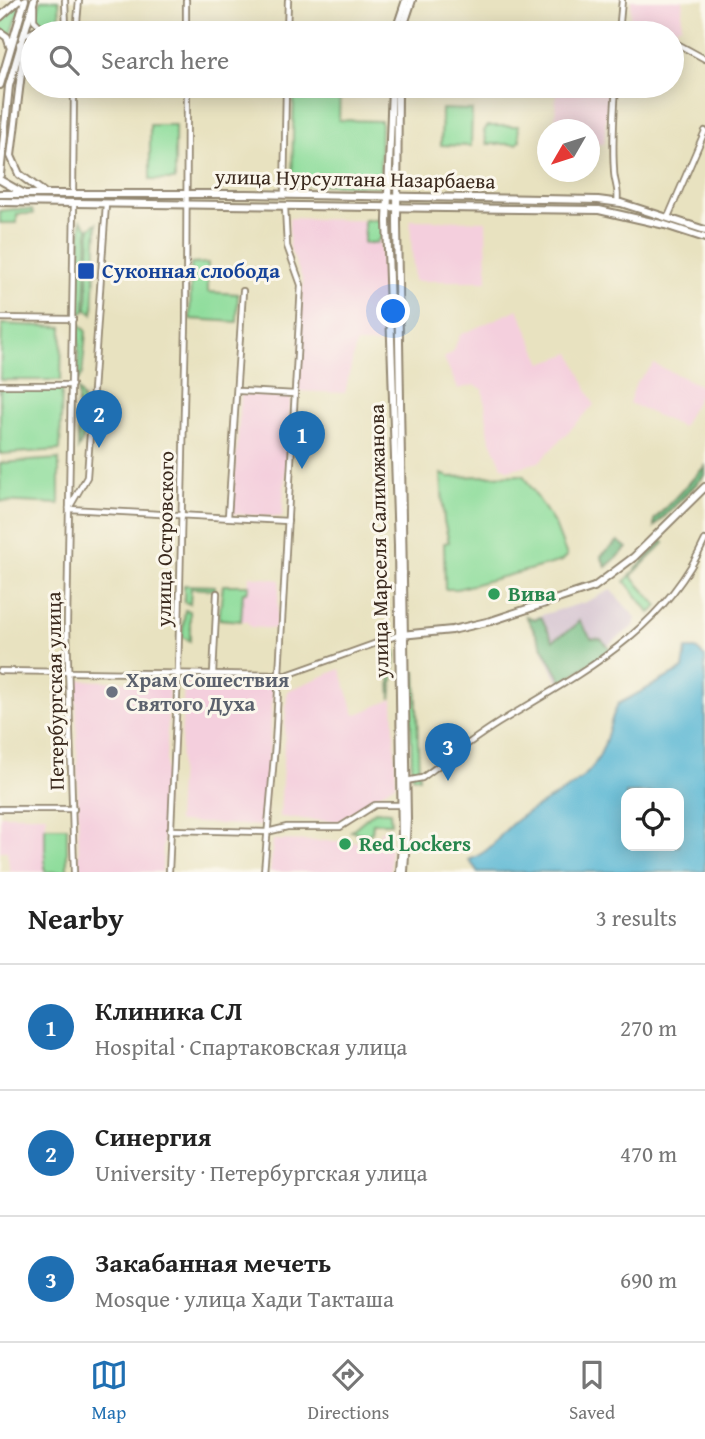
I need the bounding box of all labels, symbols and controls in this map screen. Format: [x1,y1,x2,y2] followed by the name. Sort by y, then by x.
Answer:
[21,21,684,98] search box
[101,40,229,79] text: Search here
[45,41,83,79] icon: search
[537,119,600,182] north arrow
[213,161,496,196] street label: улица Нурсултана Назарбаева
[102,255,280,286] place label: Суконная слобода
[76,261,96,281] marker: Суконная слобода
[376,294,410,328] your location
[76,390,122,448] pin: 2
[361,404,396,679] street label: улица Марселя Салимжанова
[279,411,325,469] pin: 1
[147,451,182,628] street label: улица Островского
[508,578,556,609] place label: Вива
[486,586,502,602] marker: Вива
[37,591,72,791] street label: Петербургская улица
[126,664,289,719] place label: Храм Сошествия Святого Духа
[104,684,120,700] marker: Храм Сошествия Святого Духа
[425,723,471,781] pin: 3
[621,788,684,851] map controls
[621,788,684,851] button: locate
[359,828,471,859] place label: Red Lockers
[337,836,353,852] marker: Red Lockers
[28,896,124,940] text: Nearby
[596,901,677,934] text: 3 results
[95,991,242,1030] text: Клиника СЛ
[45,1011,57,1044] text: 1
[620,1011,677,1044] text: 270 m
[95,1030,407,1063] text: Hospital · Спартаковская улица
[95,1117,211,1156] text: Синергия
[45,1137,57,1170] text: 2
[620,1137,677,1170] text: 470 m
[95,1156,427,1189] text: University · Петербургская улица
[95,1243,331,1282] text: Закабанная мечеть
[45,1263,57,1296] text: 3
[620,1263,677,1296] text: 690 m
[95,1282,394,1315] text: Mosque · улица Хади Такташа
[90,1356,128,1426] tab: Map
[308,1356,389,1426] tab: Directions
[569,1356,615,1426] tab: Saved

